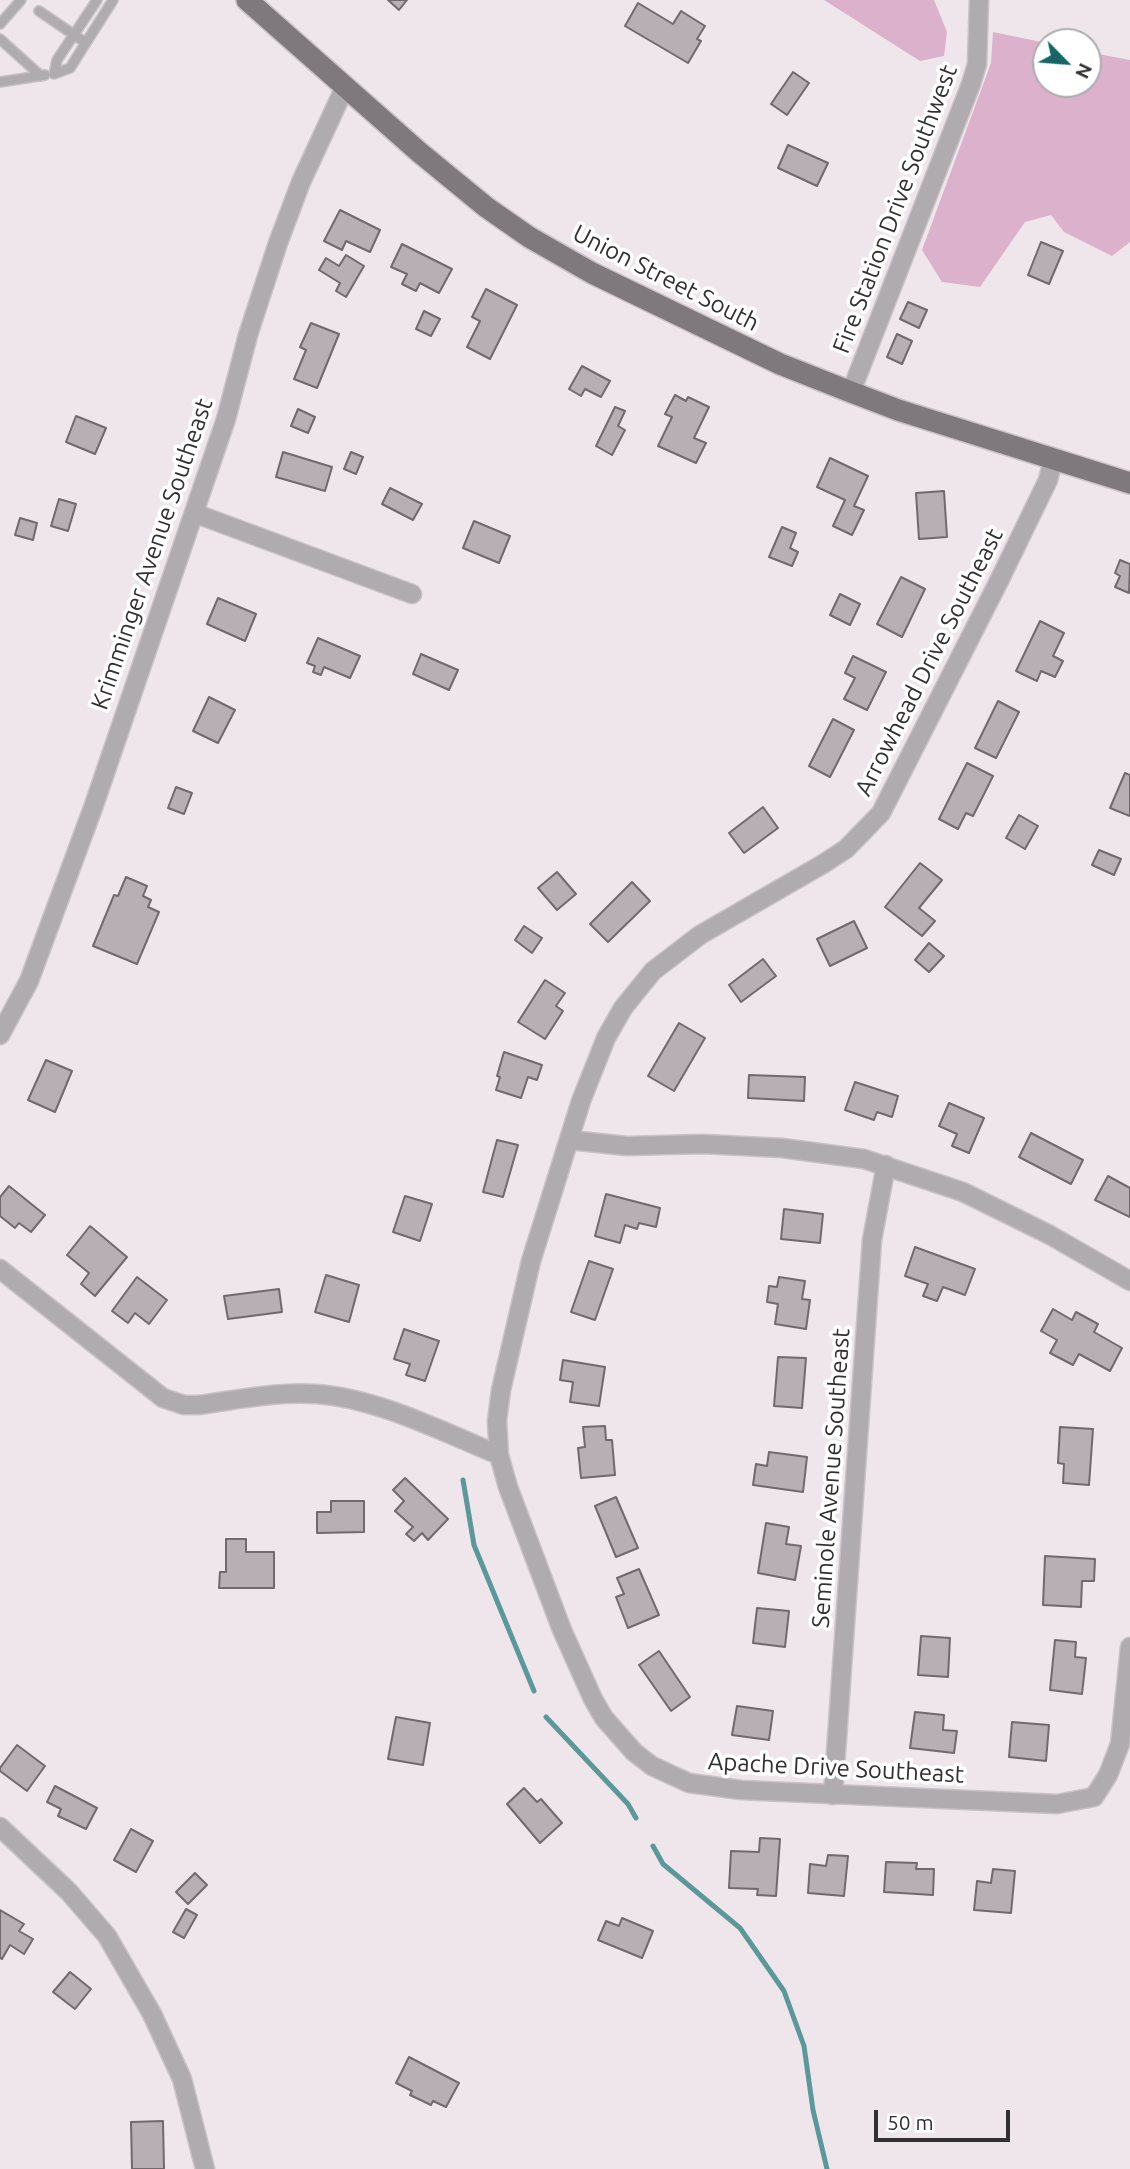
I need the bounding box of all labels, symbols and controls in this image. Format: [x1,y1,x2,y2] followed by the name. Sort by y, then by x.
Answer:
[1032,28,1102,98] north arrow
[1071,60,1097,82] text: N
[827,61,963,357] street label: Fire Station Drive Southwest
[568,219,764,337] street label: Union Street South
[85,395,219,713] street label: Krimminger Avenue Southeast
[849,523,1009,801] street label: Arrowhead Drive Southeast
[806,1327,856,1629] street label: Seminole Avenue Southeast
[707,1747,965,1789] street label: Apache Drive Southeast
[878,2096,1014,2140] scale bar
[887,2110,934,2134] text: 50 m

